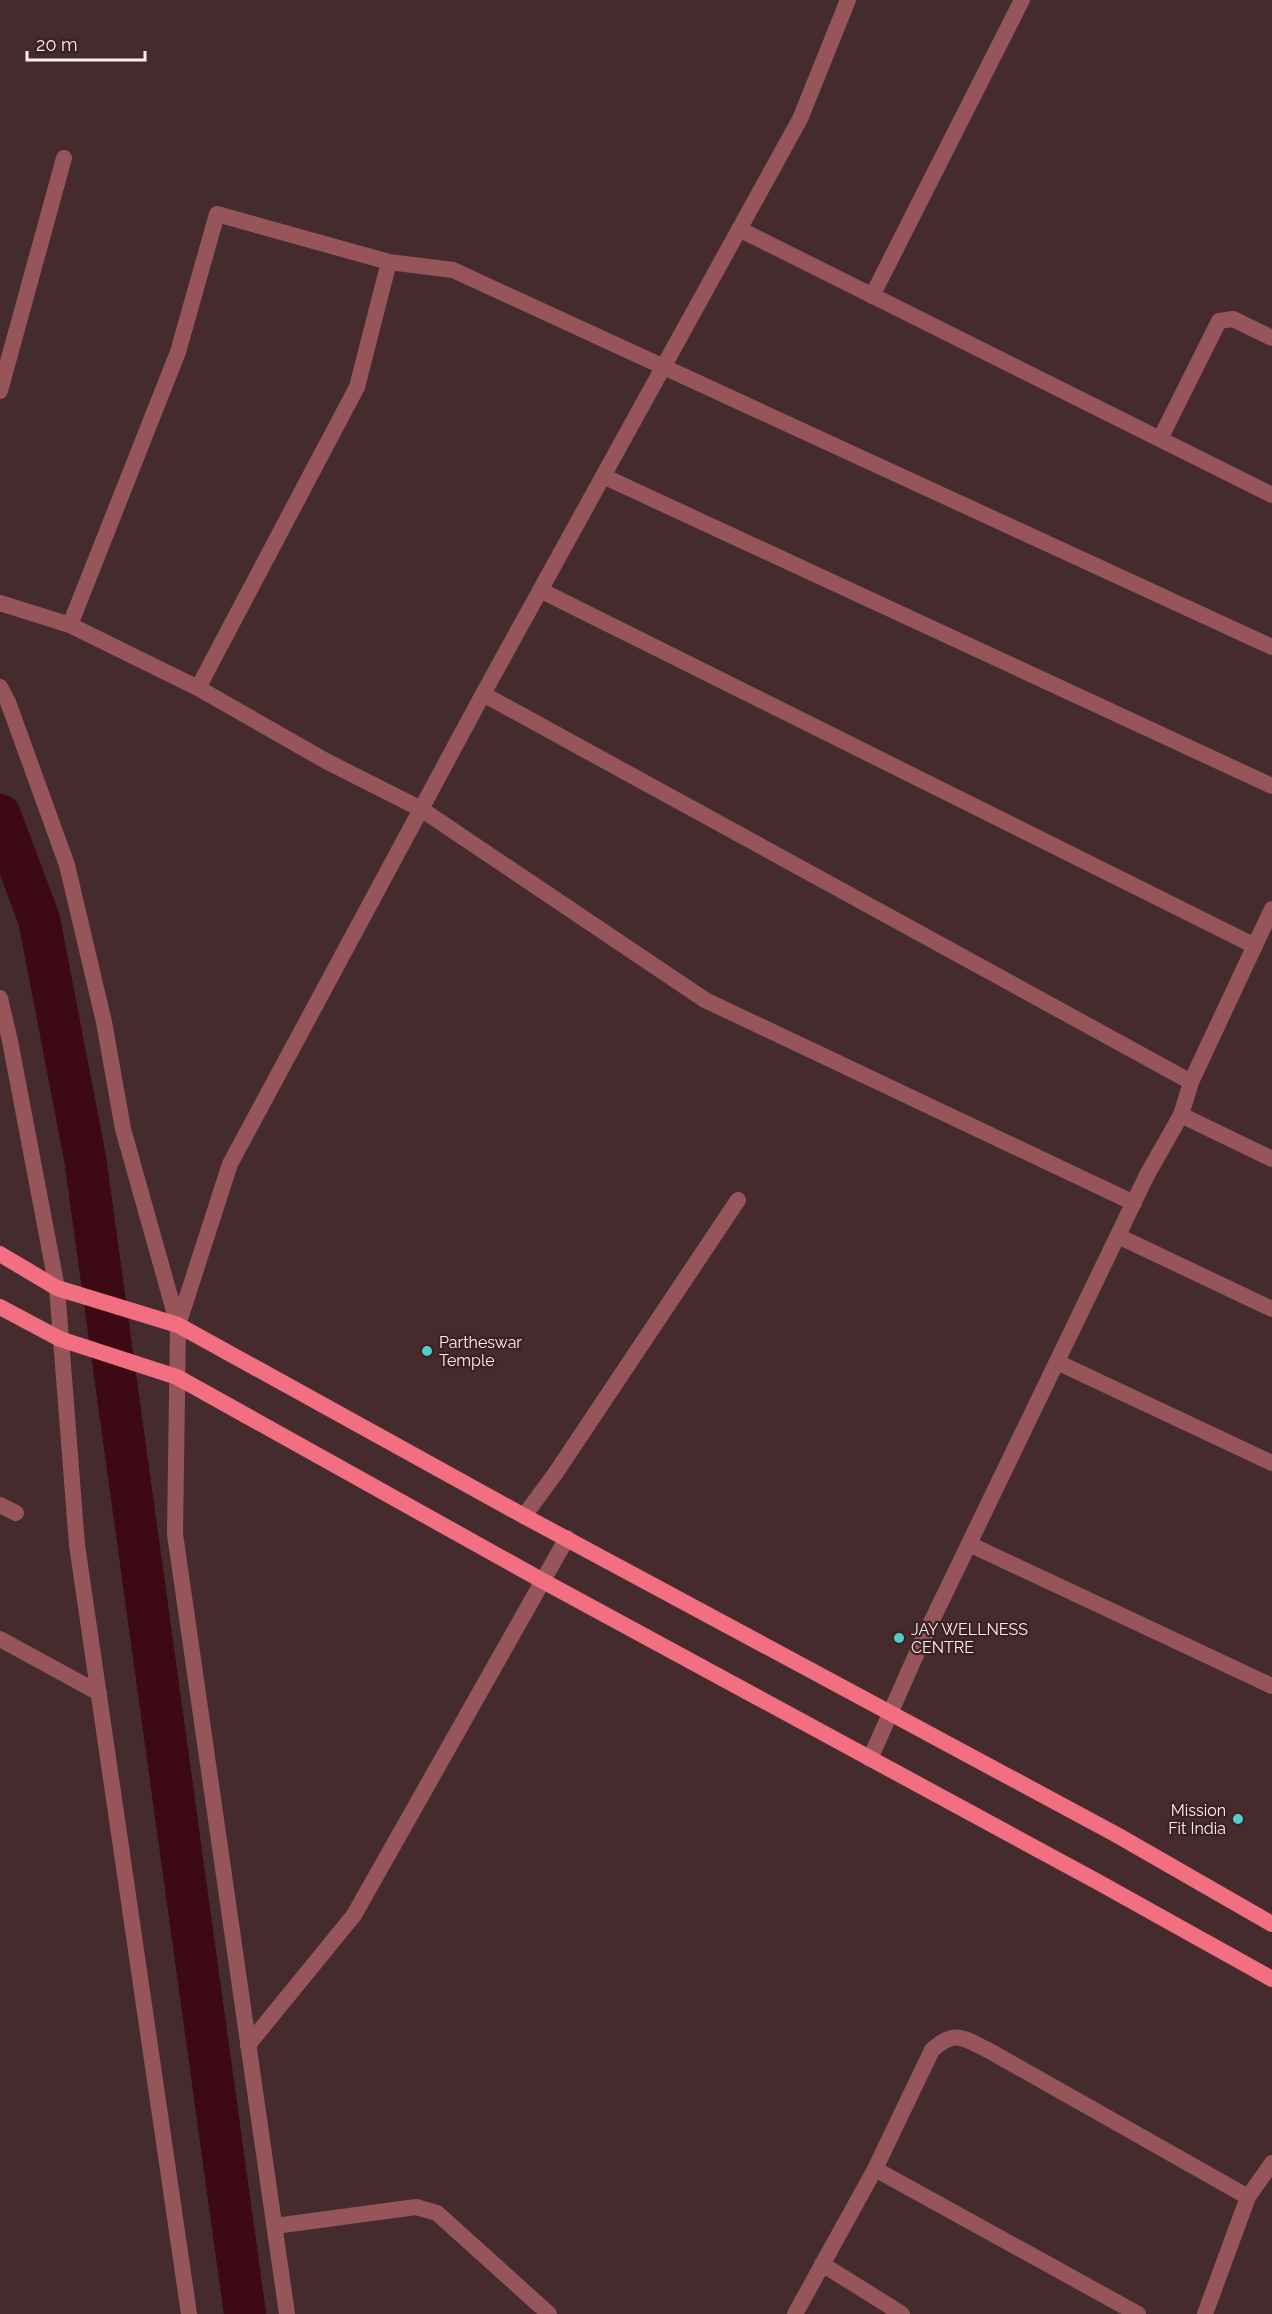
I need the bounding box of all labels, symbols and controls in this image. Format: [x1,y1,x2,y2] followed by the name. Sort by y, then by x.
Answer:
[27,24,146,62] scale bar
[36,34,78,55] text: 20 m
[439,1333,522,1370] place label: Partheswar Temple
[420,1344,434,1358] marker: Partheswar Temple
[911,1620,1028,1657] place label: JAY WELLNESS CENTRE
[892,1631,906,1645] marker: JAY WELLNESS CENTRE
[1168,1801,1226,1838] place label: Mission Fit India
[1231,1812,1245,1826] marker: Mission Fit India

